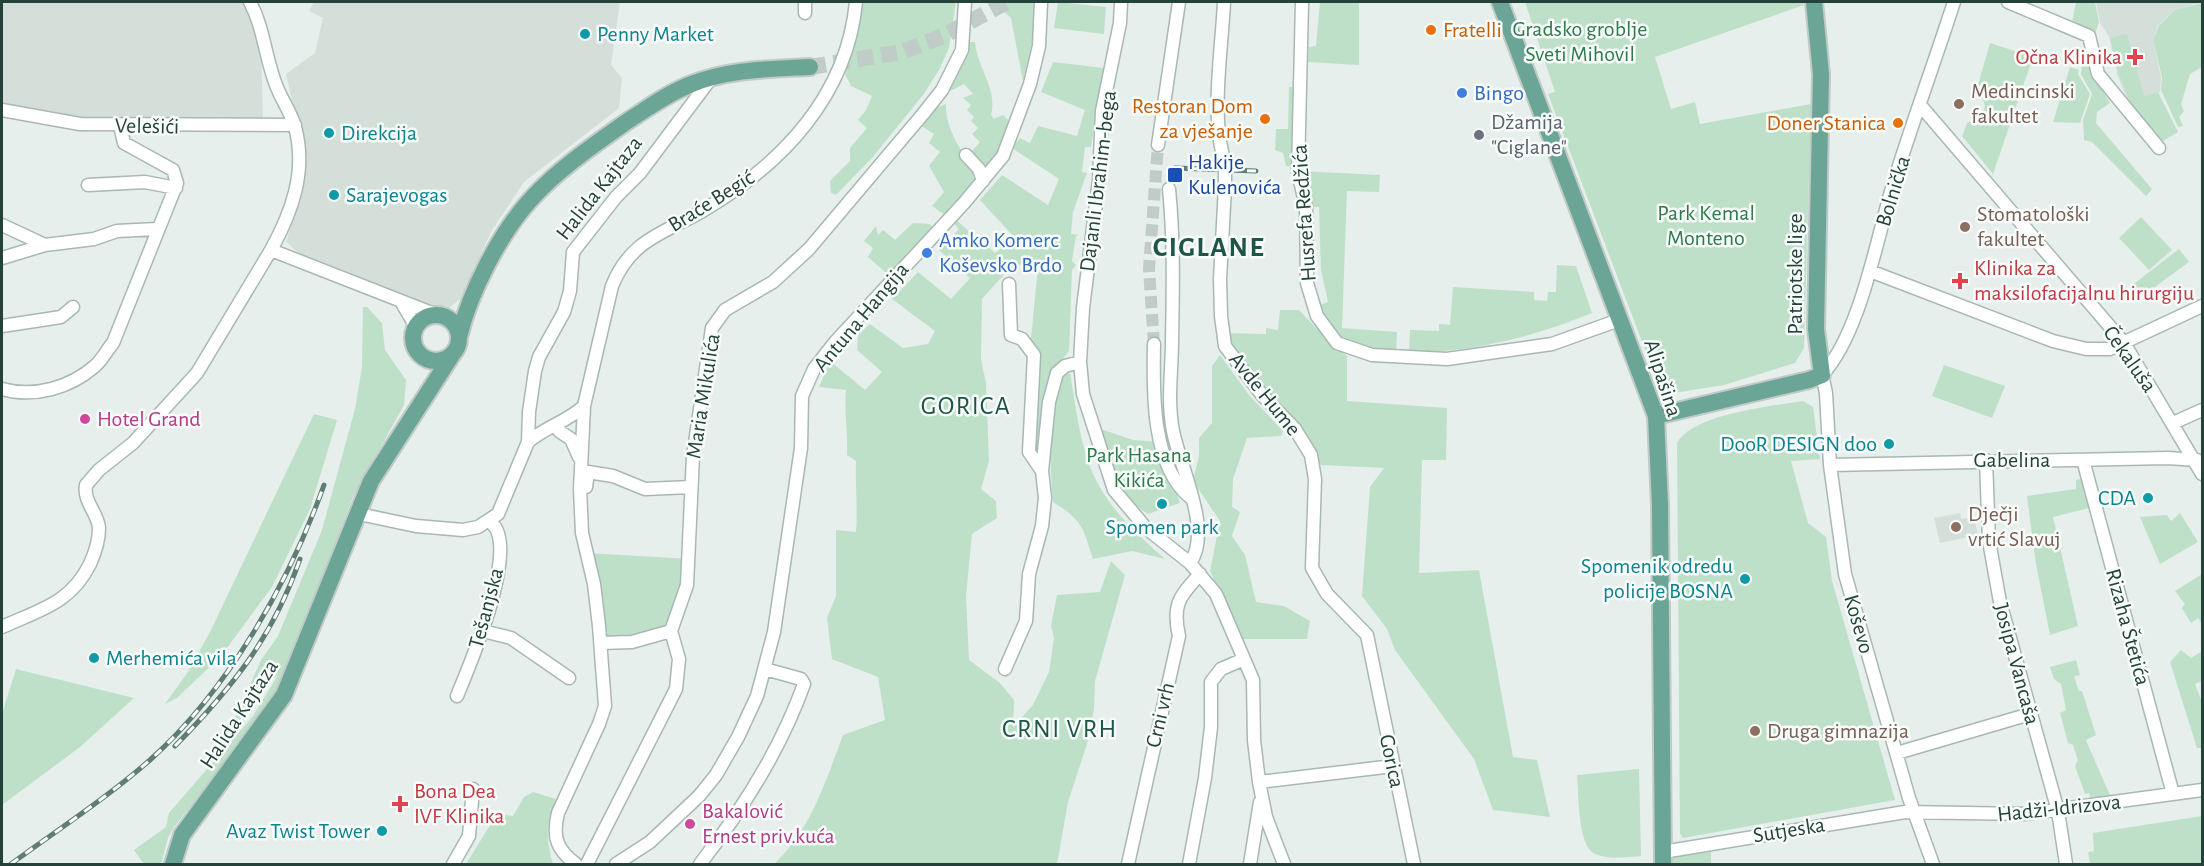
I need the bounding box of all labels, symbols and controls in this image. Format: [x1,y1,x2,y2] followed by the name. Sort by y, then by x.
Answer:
[1513,18,1647,65] park label: Gradsko groblje Sveti Mihovil
[1443,19,1502,41] place label: Fratelli
[597,23,714,45] place label: Penny Market
[1424,23,1438,37] marker: Fratelli
[578,27,592,41] marker: Penny Market
[2015,46,2122,68] place label: Očna Klinika
[2126,48,2144,66] marker: Očna Klinika
[1971,80,2075,127] place label: Medincinski fakultet
[1474,82,1524,104] place label: Bingo
[1455,86,1469,100] marker: Bingo
[1076,89,1120,273] street label: Dajanli Ibrahim-bega
[1132,95,1253,142] place label: Restoran Dom za vješanje
[1952,97,1966,111] marker: Medincinski fakultet
[1491,111,1567,158] place label: Džamija "Ciglane"
[1258,112,1272,126] marker: Restoran Dom za vješanje
[1767,112,1886,134] place label: Doner Stanica
[115,114,179,138] street label: Velešići
[1891,116,1905,130] marker: Doner Stanica
[341,122,417,144] place label: Direkcija
[322,126,336,140] marker: Direkcija
[1472,128,1486,142] marker: Džamija "Ciglane"
[552,132,646,244] street label: Halida Kajtaza
[1288,144,1320,282] street label: Husrefa Redžića
[1188,151,1281,198] place label: Hakije Kulenovića
[1872,153,1914,229] street label: Bolnička
[664,166,758,236] street label: Braće Begić
[1166,166,1184,184] marker: Hakije Kulenovića
[346,184,447,206] place label: Sarajevogas
[327,188,341,202] marker: Sarajevogas
[1657,202,1755,249] park label: Park Кemal Monteno
[1977,203,2090,250] place label: Stomatološki fakultet
[1784,213,1806,335] street label: Patriotske lige
[1958,220,1972,234] marker: Stomatološki fakultet
[939,229,1062,276] place label: Amko Komerc Koševsko Brdo
[1153,234,1265,262] district label: CIGLANE
[920,246,934,260] marker: Amko Komerc Koševsko Brdo
[1974,257,2194,304] place label: Klinika za maksilofacijalnu hirurgiju
[809,258,913,376] street label: Antuna Hangija
[1951,272,1969,290] marker: Klinika za maksilofacijalnu hirurgiju
[2099,321,2162,396] street label: Čekaluša
[682,332,724,460] street label: Maria Mikulića
[1640,337,1686,419] street label: Alipašina
[1225,348,1305,440] street label: Avde Hume
[921,393,1011,419] district label: GORICA
[97,408,201,430] place label: Hotel Grand
[78,412,92,426] marker: Hotel Grand
[1720,433,1877,455] place label: DooR DESIGN doo
[1882,437,1896,451] marker: DooR DESIGN doo
[1086,444,1192,491] park label: Park Hasana Kikića
[1974,449,2050,471] street label: Gabelina
[2098,487,2136,509] place label: CDA
[2141,491,2155,505] marker: CDA
[1155,497,1169,511] marker: Spomen park
[1968,503,2061,550] place label: Dječji vrtić Slavuj
[1105,516,1219,538] place label: Spomen park
[1949,520,1963,534] marker: Dječji vrtić Slavuj
[1581,555,1733,602] place label: Spomenik odredu policije BOSNA
[465,565,507,651] street label: Tešanjska
[2102,566,2155,688] street label: Rizaha Štetića
[1738,572,1752,586] marker: Spomenik odredu policije BOSNA
[1840,592,1878,656] street label: Koševo
[1990,601,2044,727] street label: Josipa Vancaša
[106,647,237,669] place label: Merhemića vila
[87,651,101,665] marker: Merhemića vila
[196,656,282,772] street label: Halida Kajtaza
[1142,680,1178,750] street label: Crni vrh
[1002,716,1118,742] district label: CRNI VRH
[1767,720,1909,742] place label: Druga gimnazija
[1748,724,1762,738] marker: Druga gimnazija
[1376,732,1408,790] street label: Gorica
[414,780,504,827] place label: Bona Dea IVF Klinika
[1996,791,2122,825] street label: Hadži-Idrizova
[391,795,409,813] marker: Bona Dea IVF Klinika
[702,800,835,847] place label: Bakalović Ernest priv.kuća
[1751,813,1827,847] street label: Sutjeska
[683,817,697,831] marker: Bakalović Ernest priv.kuća
[226,820,370,842] place label: Avaz Twist Tower
[375,824,389,838] marker: Avaz Twist Tower

